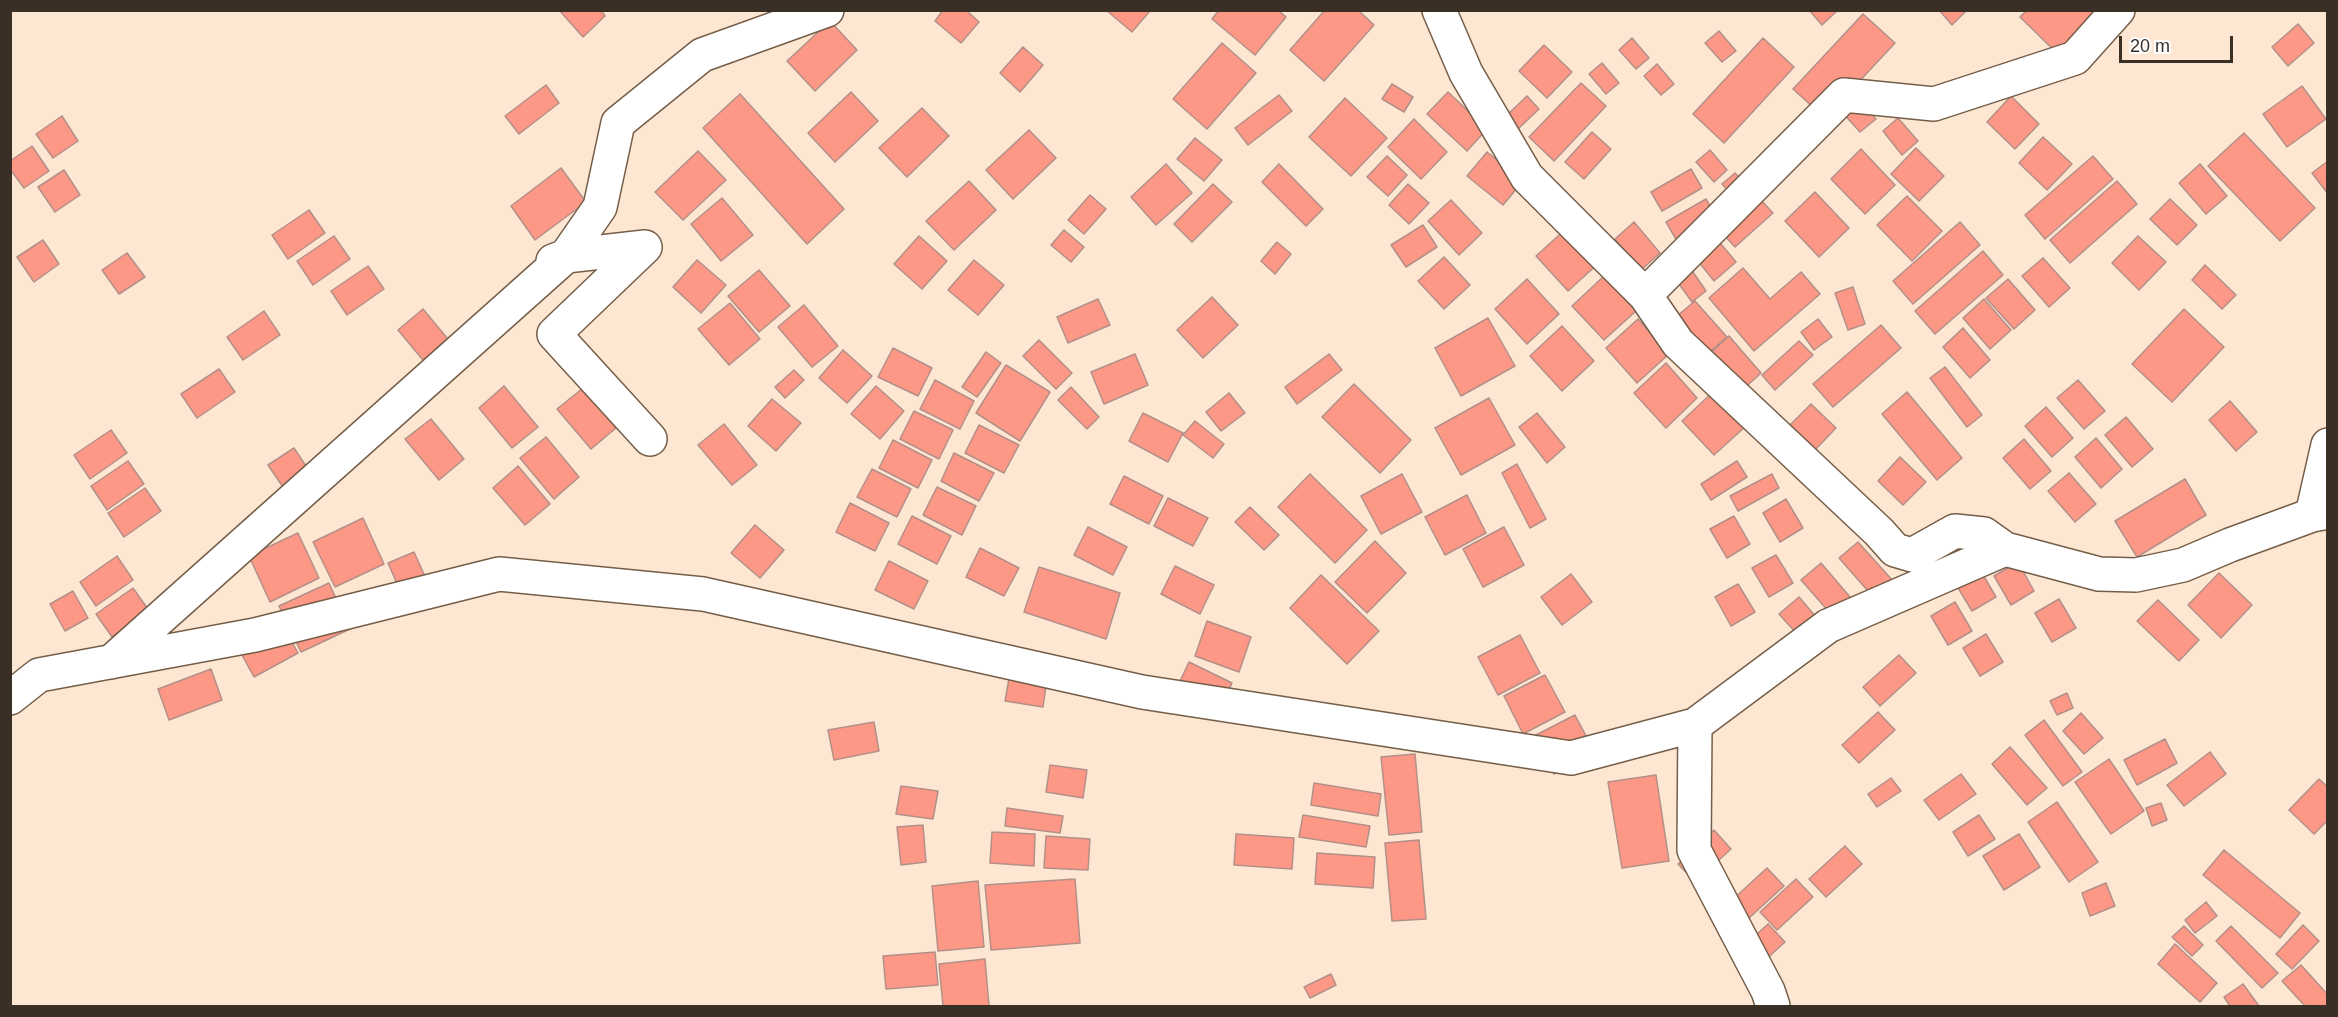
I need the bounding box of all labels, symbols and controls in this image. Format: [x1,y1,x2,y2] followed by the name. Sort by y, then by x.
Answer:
[2122,24,2236,62] scale bar
[2130,36,2170,56] text: 20 m

